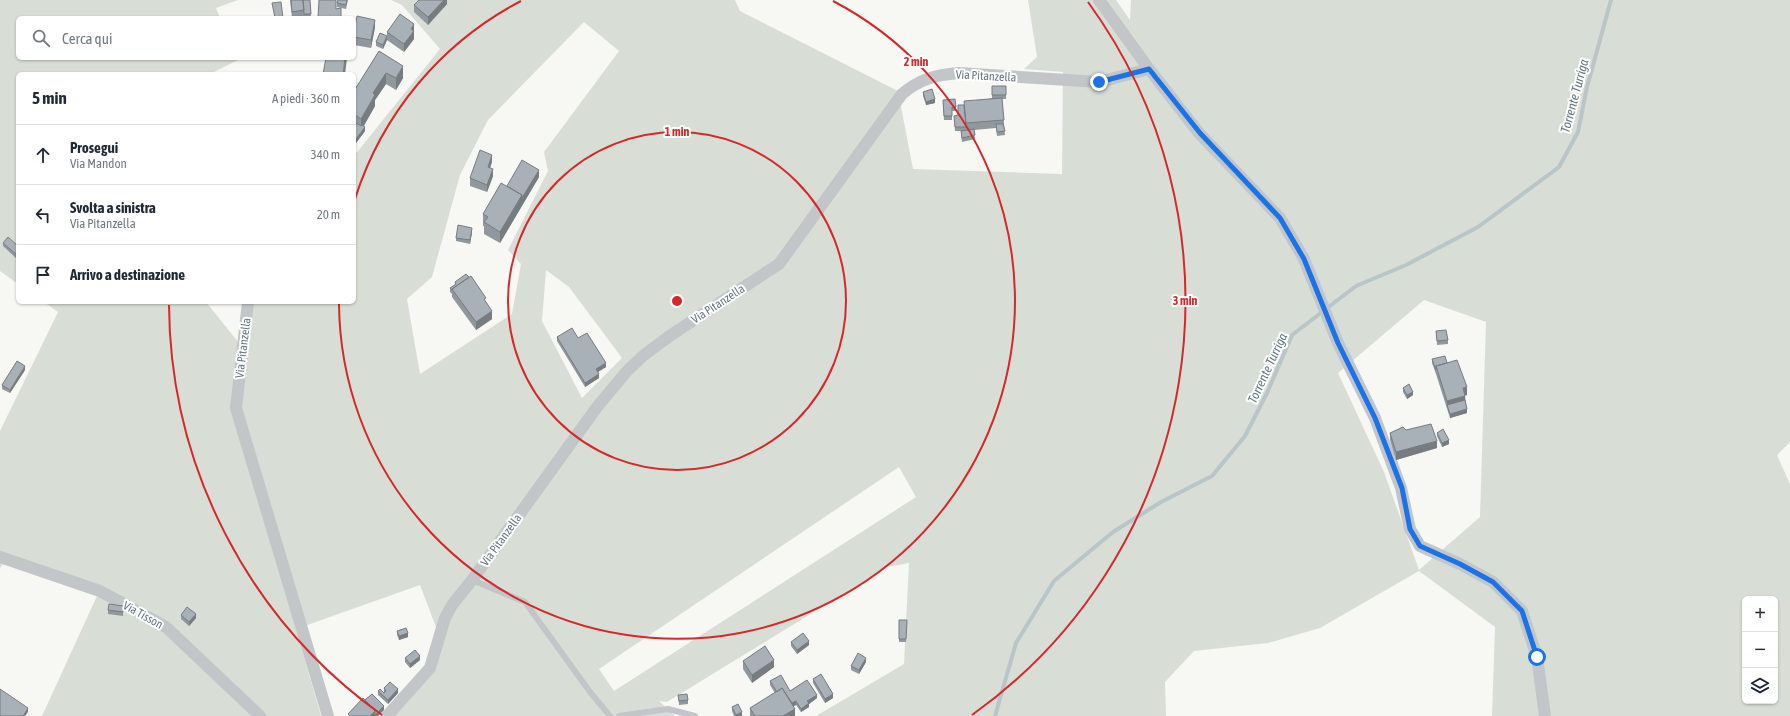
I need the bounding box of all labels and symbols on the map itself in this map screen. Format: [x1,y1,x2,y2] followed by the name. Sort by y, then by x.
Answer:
[904,55,928,69] text: 2 min
[1557,58,1592,135] water label: Torrente Turriga
[955,67,1017,85] street label: Via Pitanzella
[1090,73,1108,91] route end
[665,125,689,139] text: 1 min
[689,282,747,326] street label: Via Pitanzella
[670,294,684,308] centre of rings
[1173,294,1197,308] text: 3 min
[232,317,254,379] street label: Via Pitanzella
[1245,331,1290,406] water label: Torrente Turriga
[477,511,525,569] street label: Via Pitanzella
[121,598,165,632] street label: Via Tisson
[1528,648,1546,666] route start

